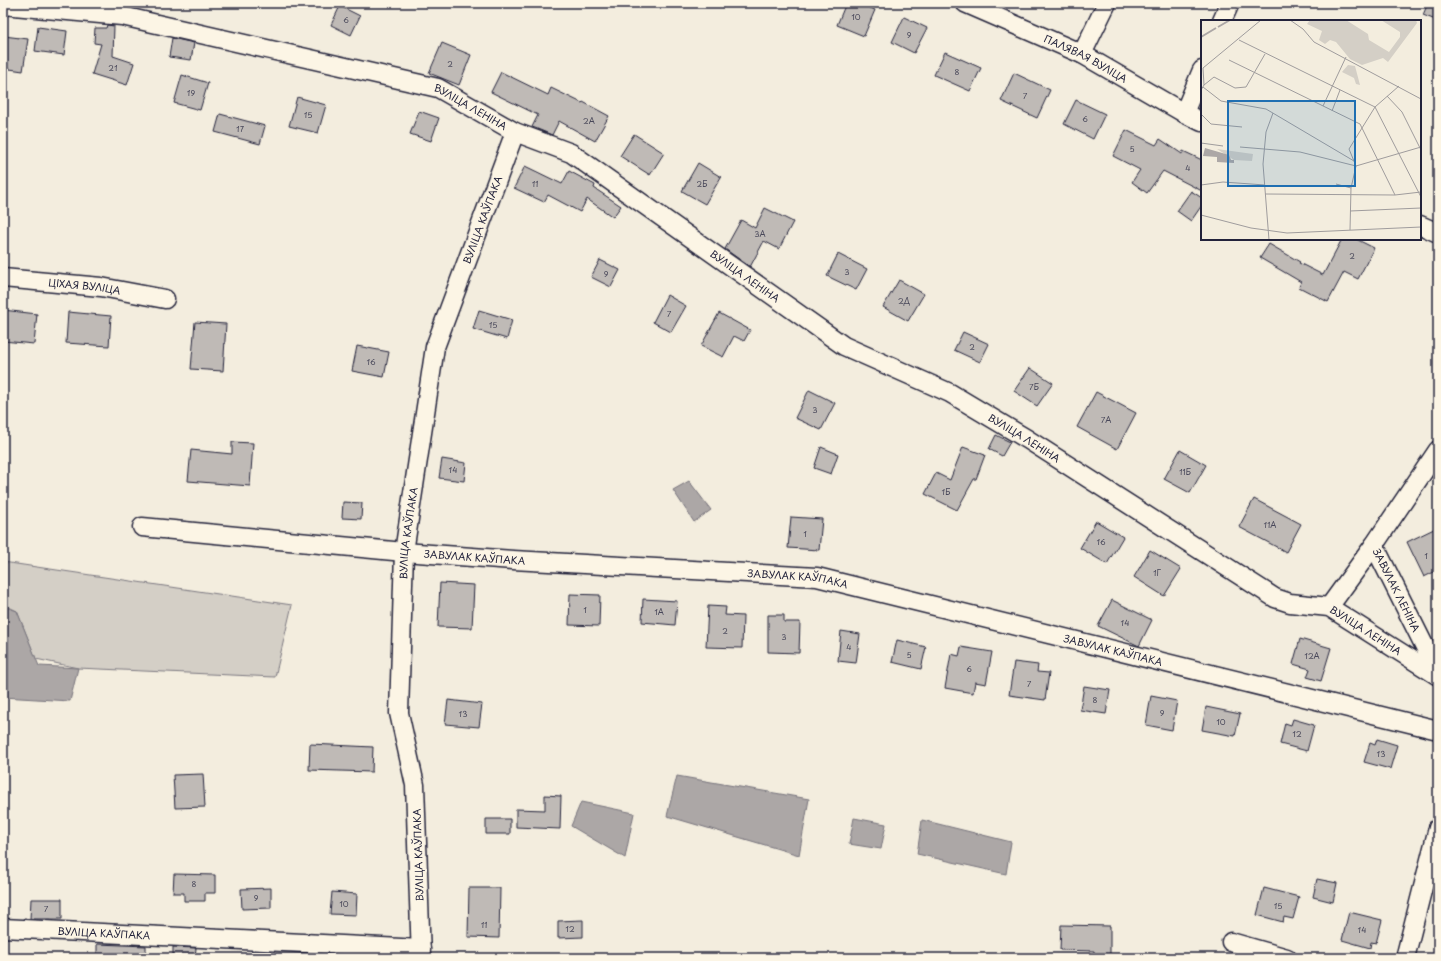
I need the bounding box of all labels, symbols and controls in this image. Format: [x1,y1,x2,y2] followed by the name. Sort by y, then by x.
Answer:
[851,11,861,23] house number: 10
[343,14,349,26] house number: 6
[1201,20,1421,240] inset map
[907,29,912,41] house number: 9
[1042,30,1131,86] street label: ПАЛЯВАЯ ВУЛІЦА
[447,58,453,70] house number: 2
[108,62,118,74] house number: 21
[955,66,960,78] house number: 8
[433,79,510,133] street label: ВУЛІЦА ЛЕНІНА
[187,87,195,99] house number: 19
[1023,90,1028,102] house number: 7
[304,109,312,121] house number: 15
[1082,113,1088,125] house number: 6
[583,115,595,127] house number: 2А
[236,123,245,135] house number: 17
[1129,143,1135,155] house number: 5
[1185,162,1191,174] house number: 4
[459,173,505,266] street label: ВУЛІЦА КАЎПАКА
[532,178,538,190] house number: 11
[697,178,707,190] house number: 2Б
[754,228,766,240] house number: 3А
[707,246,783,306] street label: ВУЛІЦА ЛЕНІНА
[1349,250,1355,262] house number: 2
[844,266,850,278] house number: 3
[604,268,609,280] house number: 9
[48,274,122,298] street label: ЦІХАЯ ВУЛІЦА
[898,295,911,307] house number: 2Д
[667,308,672,320] house number: 7
[489,319,497,331] house number: 15
[969,341,975,353] house number: 2
[366,356,376,368] house number: 16
[1029,381,1039,393] house number: 7Б
[812,404,818,416] house number: 3
[985,409,1064,466] street label: ВУЛІЦА ЛЕНІНА
[1101,414,1111,426] house number: 7А
[449,464,457,476] house number: 14
[1179,466,1191,478] house number: 11Б
[395,486,421,580] street label: ВУЛІЦА КАЎПАКА
[942,486,950,498] house number: 1Б
[1264,519,1276,531] house number: 11А
[803,528,807,540] house number: 1
[1096,536,1106,548] house number: 16
[424,545,526,568] street label: ЗАВУЛАК КАЎПАКА
[1370,546,1424,635] street label: ЗАВУЛАК ЛЕНІНА
[1424,550,1428,562] house number: 1
[747,565,850,591] street label: ЗАВУЛАК КАЎПАКА
[1153,567,1162,579] house number: 1Г
[1327,601,1405,658] street label: ВУЛІЦА ЛЕНІНА
[583,604,587,616] house number: 1
[654,606,664,618] house number: 1А
[1121,617,1129,629] house number: 14
[722,625,728,637] house number: 2
[1062,630,1165,669] street label: ЗАВУЛАК КАЎПАКА
[781,631,787,643] house number: 3
[846,641,852,653] house number: 4
[906,649,912,661] house number: 5
[1304,650,1320,662] house number: 12А
[966,663,972,675] house number: 6
[1027,678,1032,690] house number: 7
[1093,694,1098,706] house number: 8
[1160,707,1165,719] house number: 9
[459,708,467,720] house number: 13
[1216,716,1226,728] house number: 10
[1292,728,1302,740] house number: 12
[1377,748,1385,760] house number: 13
[408,808,427,902] street label: ВУЛІЦА КАЎПАКА
[192,878,197,890] house number: 8
[254,892,259,904] house number: 9
[339,898,349,910] house number: 10
[1274,900,1282,912] house number: 15
[44,903,49,915] house number: 7
[481,919,487,931] house number: 11
[57,923,151,942] street label: ВУЛІЦА КАЎПАКА
[565,923,575,935] house number: 12
[1358,924,1366,936] house number: 14

